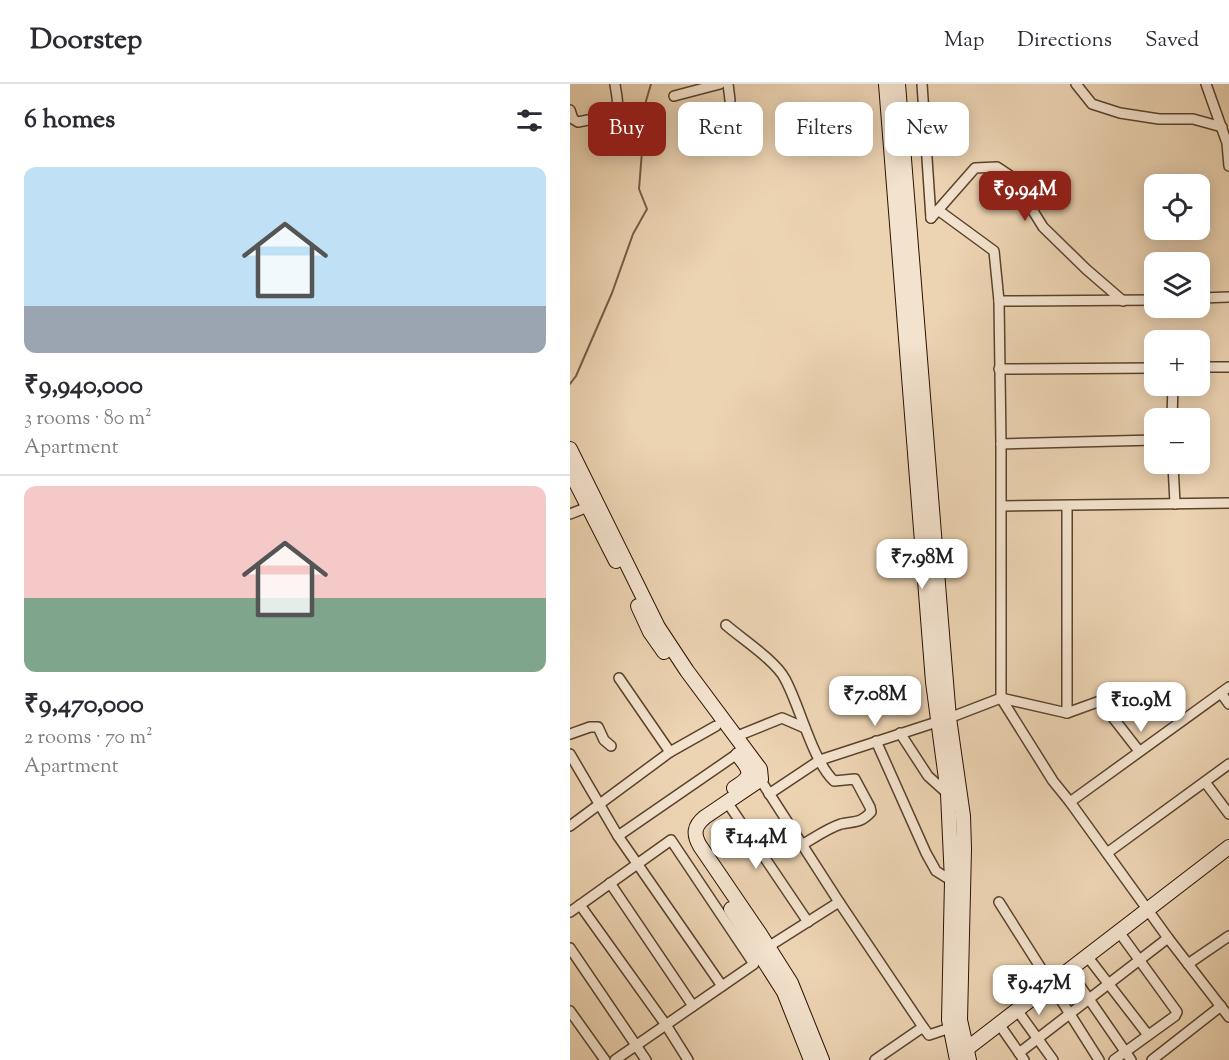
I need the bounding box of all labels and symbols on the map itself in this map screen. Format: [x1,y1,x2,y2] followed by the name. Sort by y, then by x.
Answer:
[976,171,1074,222] pin: ₹9.94M
[873,539,971,590] pin: ₹7.98M
[826,676,924,727] pin: ₹7.08M
[1092,682,1190,733] pin: ₹10.9M
[707,819,805,870] pin: ₹14.4M
[990,965,1088,1016] pin: ₹9.47M

